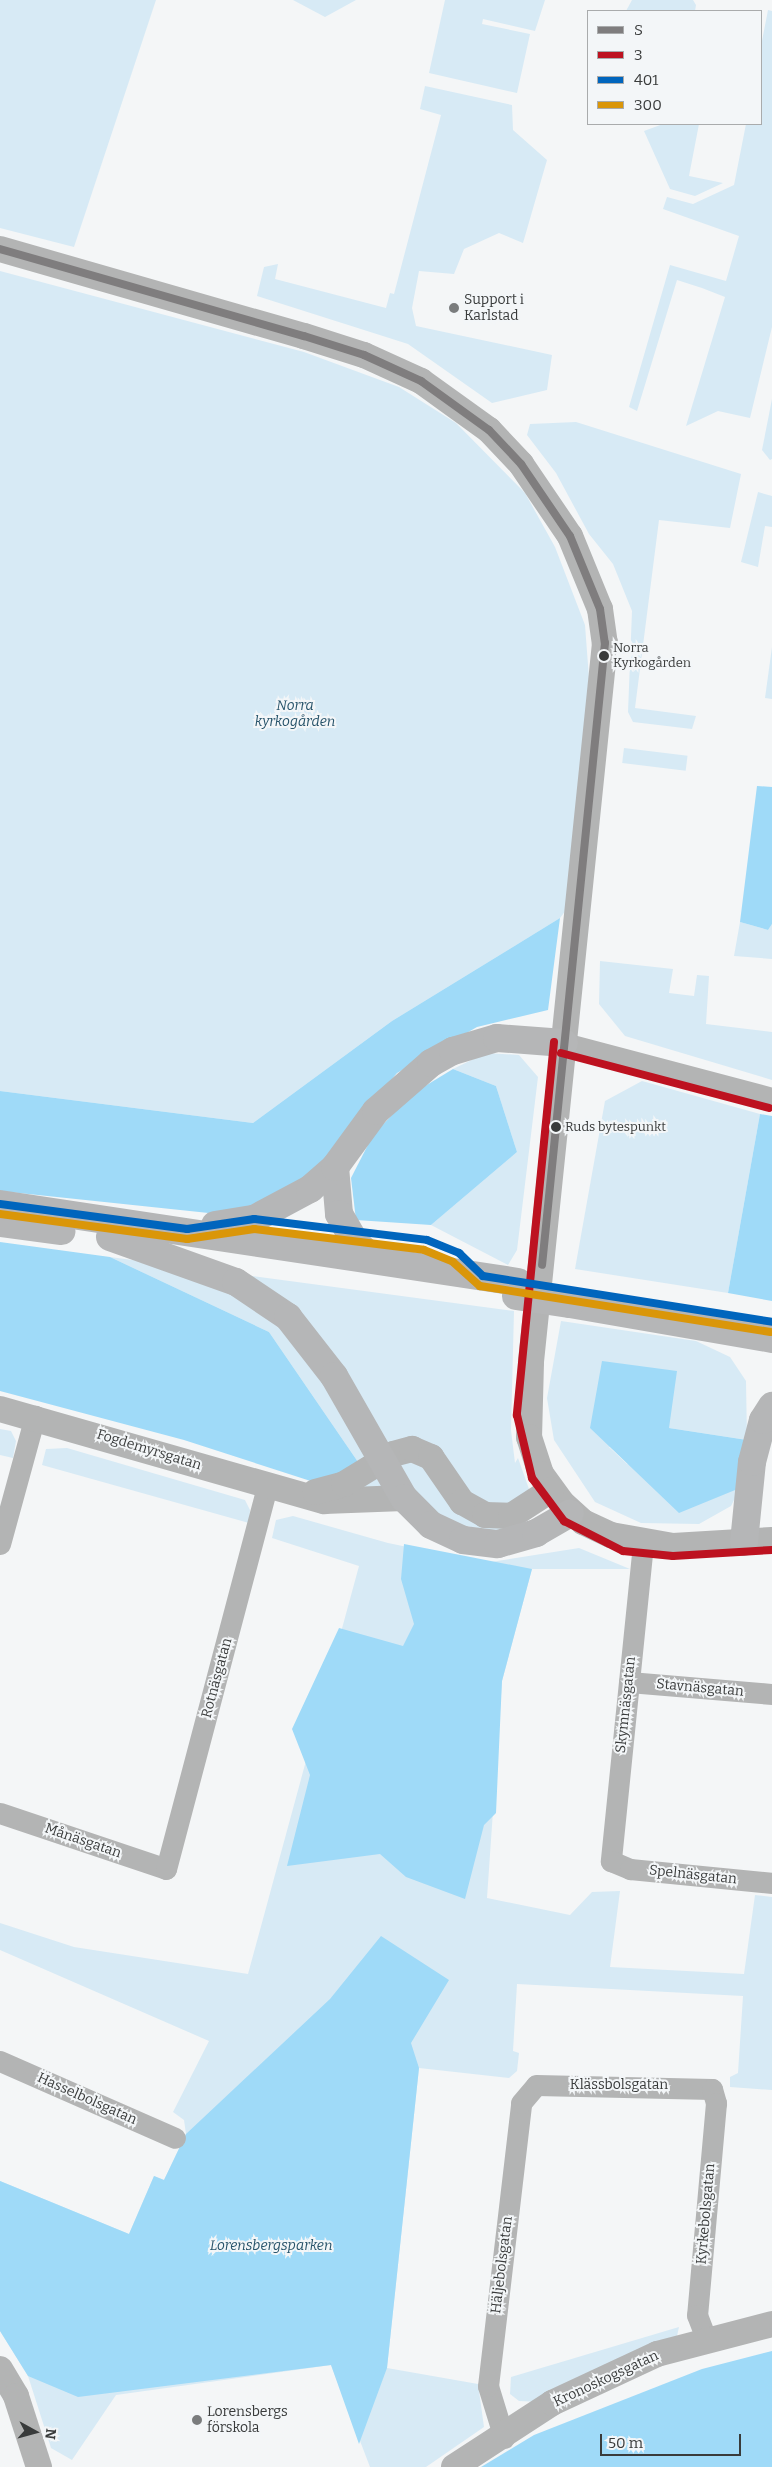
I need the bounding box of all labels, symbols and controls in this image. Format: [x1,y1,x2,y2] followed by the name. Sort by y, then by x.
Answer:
[587,10,762,125] legend
[634,21,643,39] text: S
[634,46,643,64] text: 3
[634,71,658,89] text: 401
[634,96,662,114] text: 300
[464,292,524,324] place label: Support i Karlstad
[448,302,460,314] marker: Support i Karlstad
[613,641,691,672] place label: Norra Kyrkogården
[599,651,609,661] marker: Norra Kyrkogården
[255,698,335,730] park label: Norra kyrkogården
[565,1119,666,1135] place label: Ruds bytespunkt
[551,1122,561,1132] marker: Ruds bytespunkt
[95,1426,203,1474] street label: Fogdemyrsgatan
[198,1636,236,1720] street label: Rotnäsgatan
[613,1656,639,1754] street label: Skymnäsgatan
[656,1676,744,1700] street label: Stavnäsgatan
[42,1820,124,1862] street label: Månäsgatan
[648,1862,738,1888] street label: Spelnäsgatan
[35,2070,139,2128] street label: Hasselbolsgatan
[570,2077,668,2093] street label: Klässbolsgatan
[693,2163,719,2265] street label: Kyrkebolsgatan
[488,2215,516,2315] street label: Häljebolsgatan
[210,2238,332,2254] park label: Lorensbergsparken
[551,2347,661,2411] street label: Kronoskogsgatan
[207,2404,288,2436] place label: Lorensbergs förskola
[10,2407,60,2457] north arrow
[191,2414,203,2426] marker: Lorensbergs förskola
[602,2424,743,2456] scale bar
[41,2427,59,2440] text: N
[608,2434,643,2452] text: 50 m

